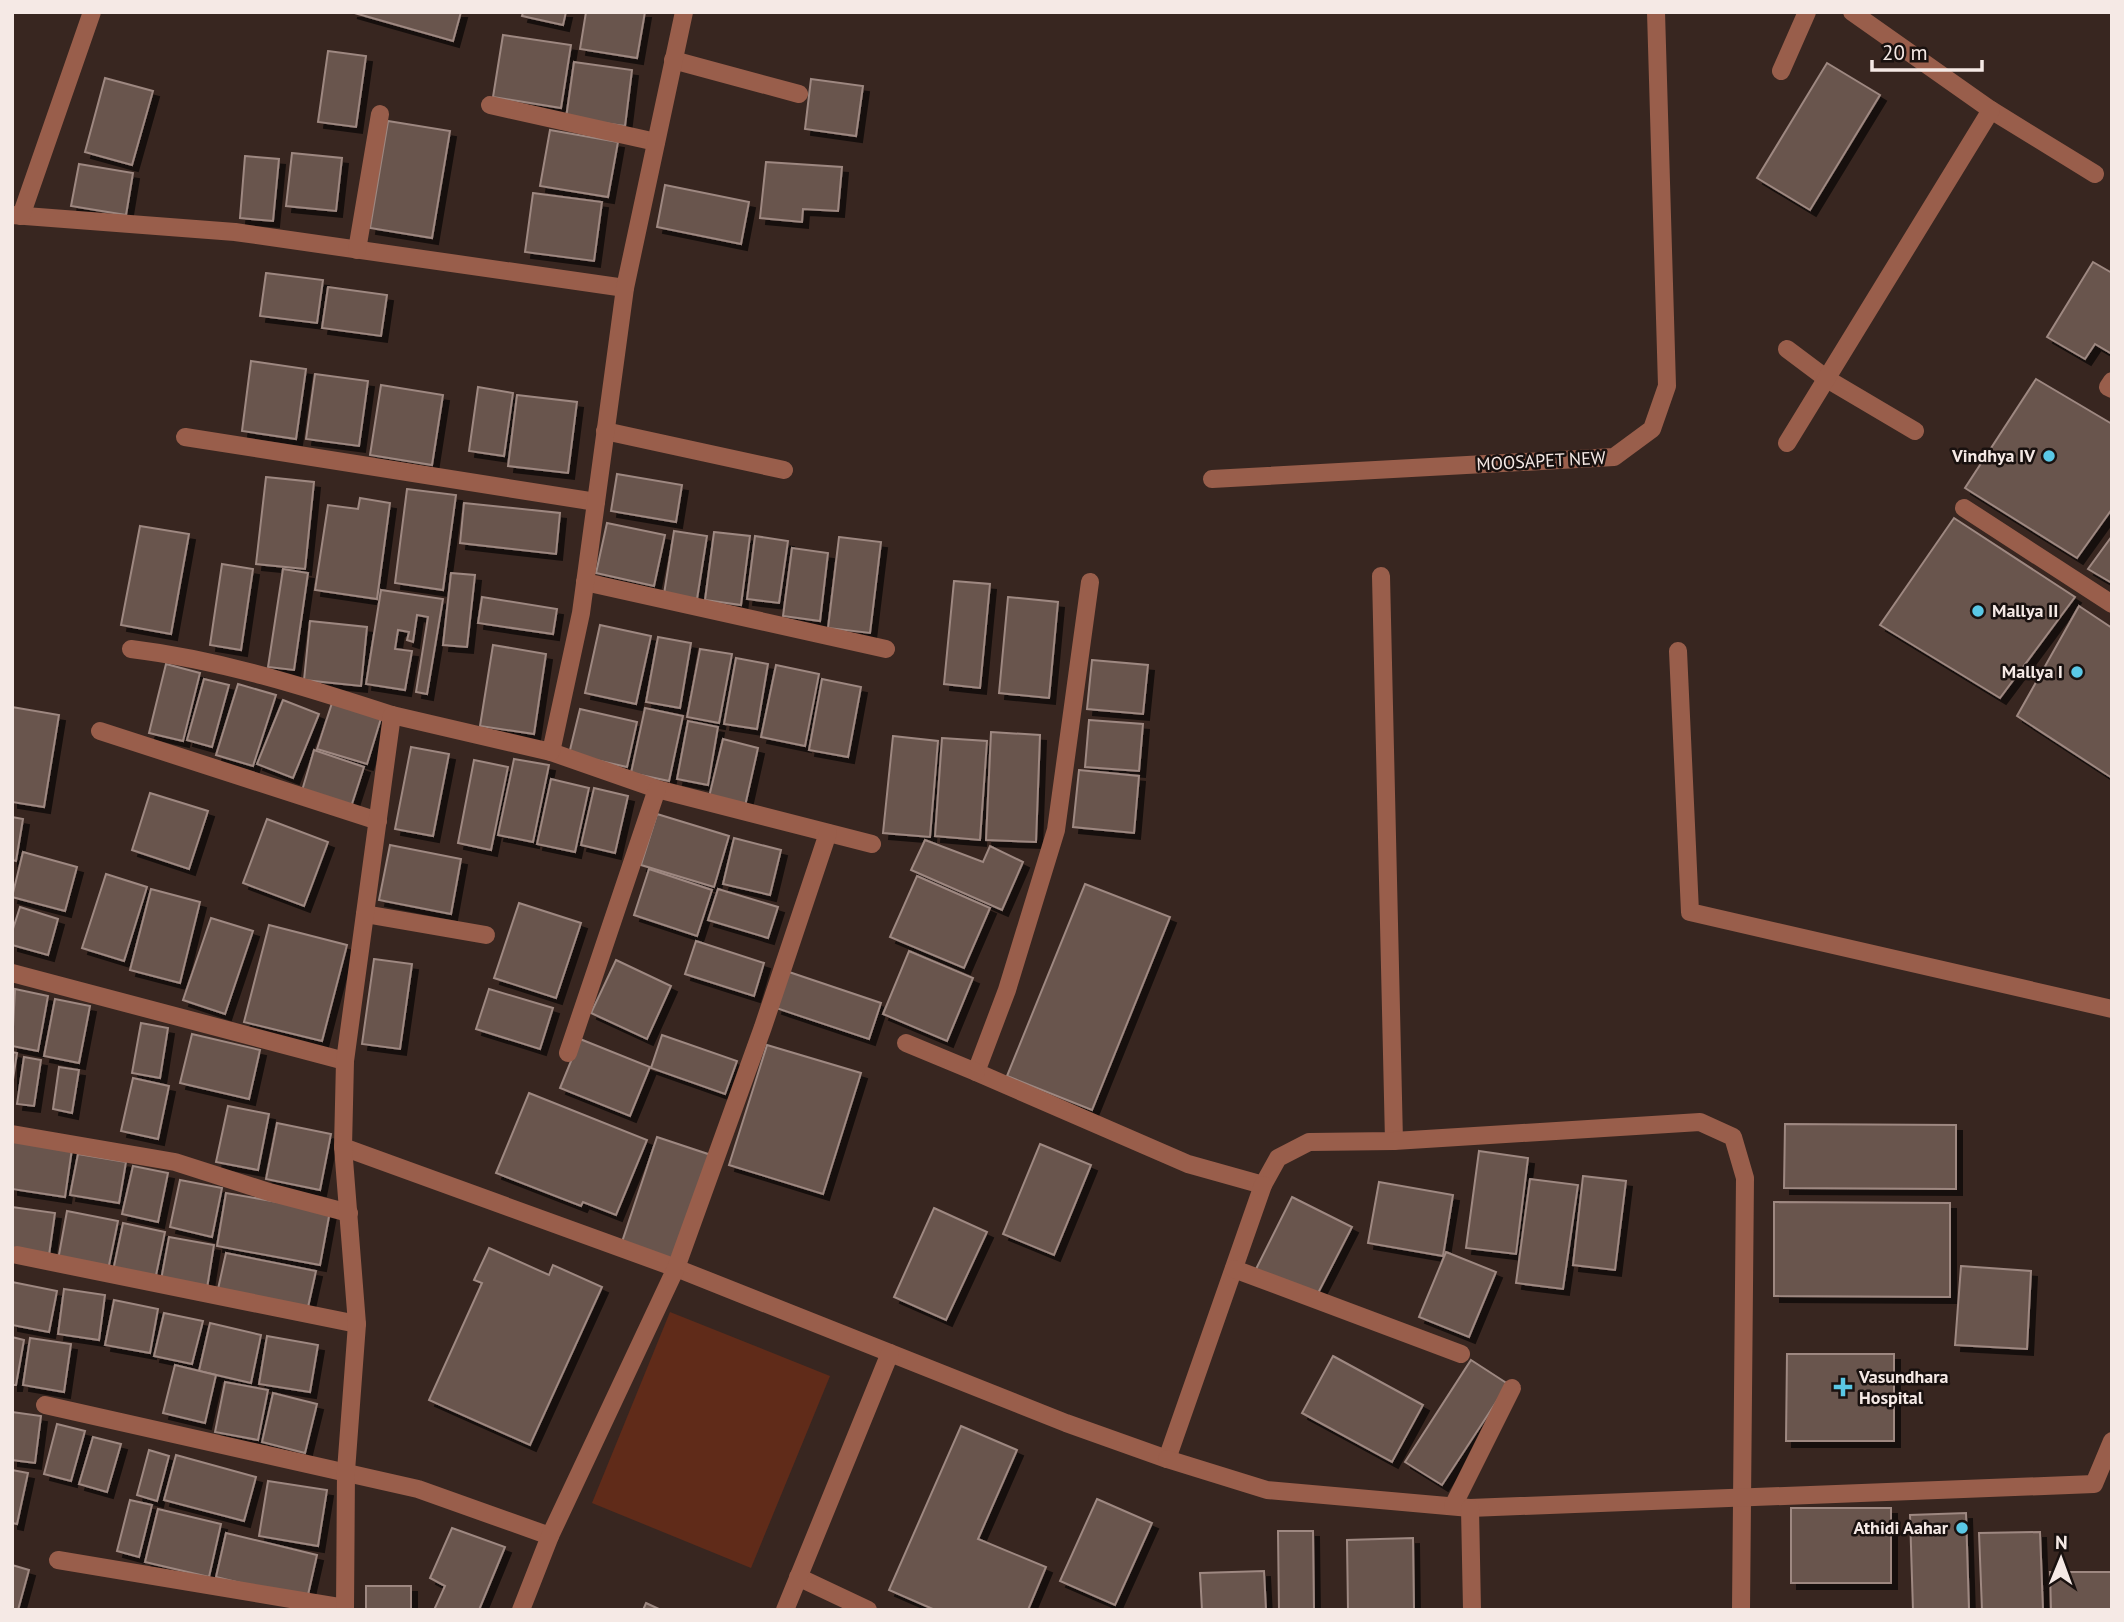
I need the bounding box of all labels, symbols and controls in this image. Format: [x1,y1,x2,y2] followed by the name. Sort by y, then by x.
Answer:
[1872,28,1982,72] scale bar
[1882,39,1928,66] text: 20 m
[1951,444,2035,467] place label: Vindhya IV
[1476,446,1606,475] street label: MOOSAPET NEW
[2041,448,2057,464] marker: Vindhya IV
[1992,599,2058,622] place label: Mallya II
[1970,603,1986,619] marker: Mallya II
[2002,660,2063,683] place label: Mallya I
[2069,664,2085,680] marker: Mallya I
[1858,1365,1949,1409] place label: Vasundhara Hospital
[1833,1377,1853,1397] marker: Vasundhara Hospital
[1853,1516,1949,1539] place label: Athidi Aahar
[1954,1520,1970,1536] marker: Athidi Aahar
[2026,1524,2096,1594] north arrow
[2055,1530,2068,1554] text: N

